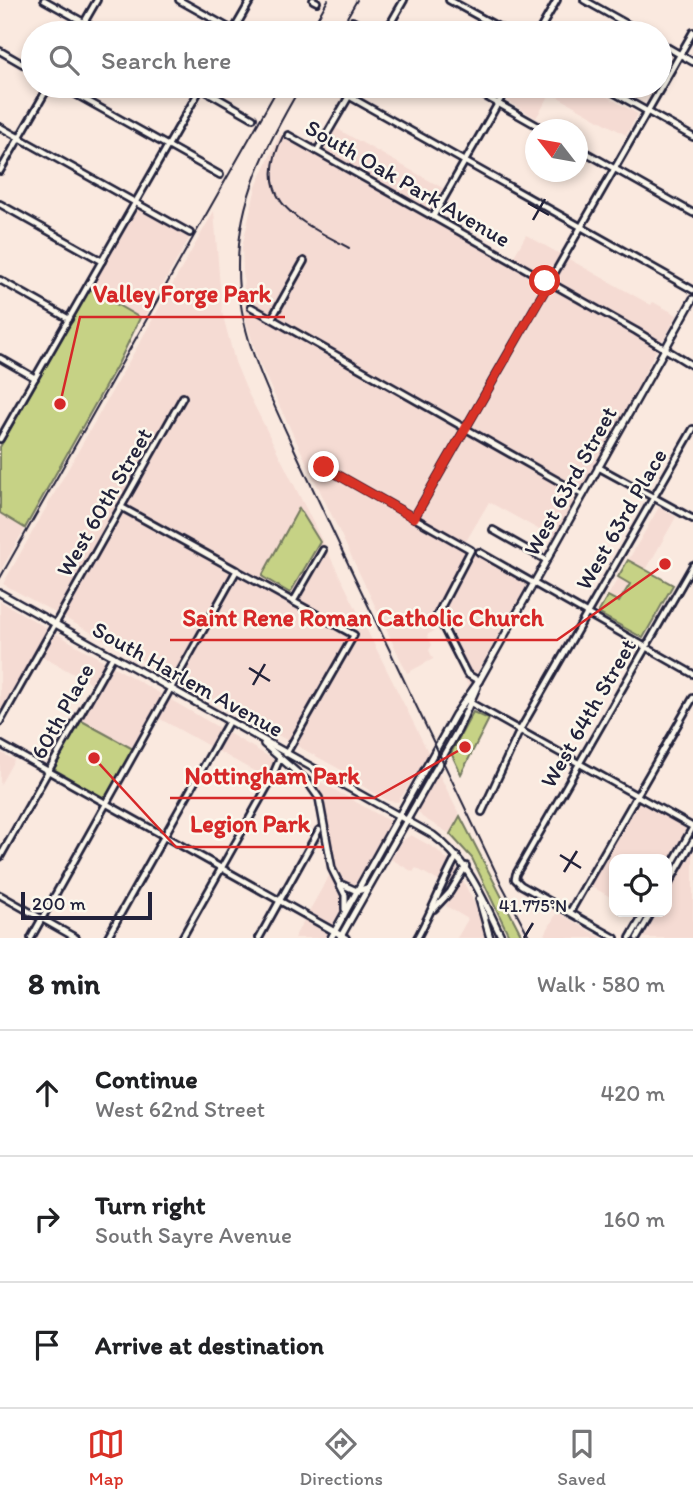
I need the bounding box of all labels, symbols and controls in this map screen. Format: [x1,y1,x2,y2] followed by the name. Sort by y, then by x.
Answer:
[21,21,672,98] search box
[45,41,83,79] icon: search
[101,44,231,76] text: Search here
[301,113,515,253] street label: South Oak Park Avenue
[525,119,588,182] north arrow
[529,265,560,296] route start
[80,272,285,317] callout: Valley Forge Park
[93,279,272,309] text: Valley Forge Park
[517,401,623,561] street label: West 63rd Street
[50,422,158,582] street label: West 60th Street
[569,443,673,595] street label: West 63rd Place
[308,451,339,482] route end
[170,595,557,640] callout: Saint Rene Roman Catholic Church
[182,603,545,632] text: Saint Rene Roman Catholic Church
[88,615,288,743] street label: South Harlem Avenue
[534,634,642,792] street label: West 64th Street
[24,658,100,764] street label: 60th Place
[170,753,374,798] callout: Nottingham Park
[184,761,360,791] text: Nottingham Park
[176,802,324,847] callout: Legion Park
[190,809,310,839] text: Legion Park
[609,854,672,917] map controls
[609,854,672,917] button: locate
[21,889,152,921] scale bar
[32,892,86,915] text: 200 m
[499,895,567,917] text: 41.775°N
[28,965,100,1002] text: 8 min
[537,970,665,998] text: Walk · 580 m
[95,1063,198,1095] text: Continue
[28,1074,66,1112] icon: ahead
[600,1079,665,1107] text: 420 m
[95,1095,265,1123] text: West 62nd Street
[95,1189,206,1221] text: Turn right
[28,1200,66,1238] icon: right
[603,1205,665,1233] text: 160 m
[95,1221,292,1249] text: South Sayre Avenue
[28,1326,66,1364] icon: arrive
[95,1329,324,1361] text: Arrive at destination
[87,1425,125,1490] tab: Map
[299,1425,383,1490] tab: Directions
[557,1425,606,1490] tab: Saved

